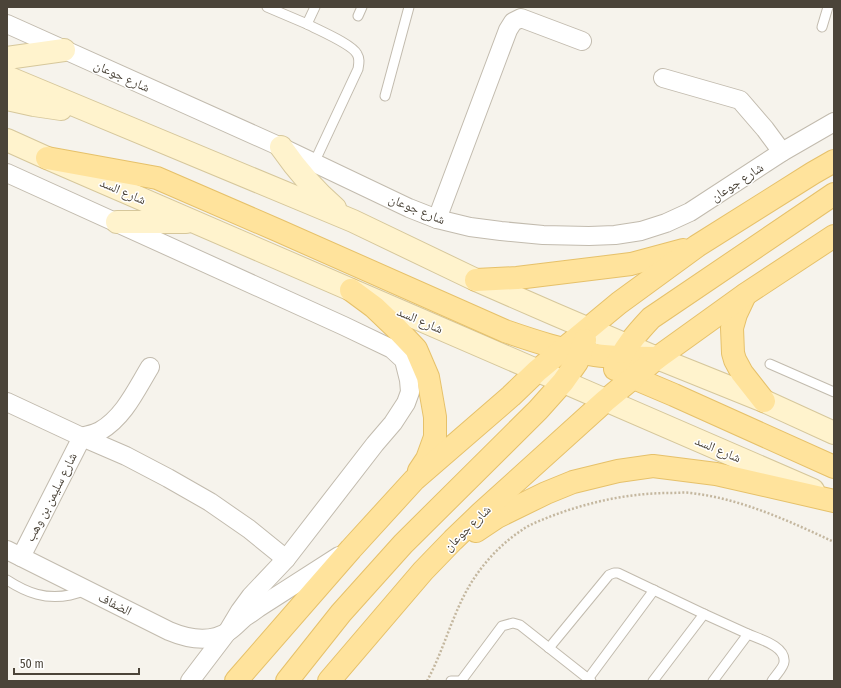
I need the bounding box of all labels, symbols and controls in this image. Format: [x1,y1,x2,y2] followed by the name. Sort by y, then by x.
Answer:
[91,57,152,97] street label: شارع جوعان
[708,159,767,206] street label: شارع جوعان
[97,175,148,209] street label: شارع السد
[386,191,447,229] street label: شارع جوعان
[394,304,445,338] street label: شارع السد
[692,433,743,467] street label: شارع السد
[22,450,82,545] street label: شارع سليمن بن وهب
[440,502,495,556] street label: شارع جوعان
[96,589,134,619] street label: الضفاف
[14,650,139,676] scale bar
[20,657,44,671] text: 50 m

